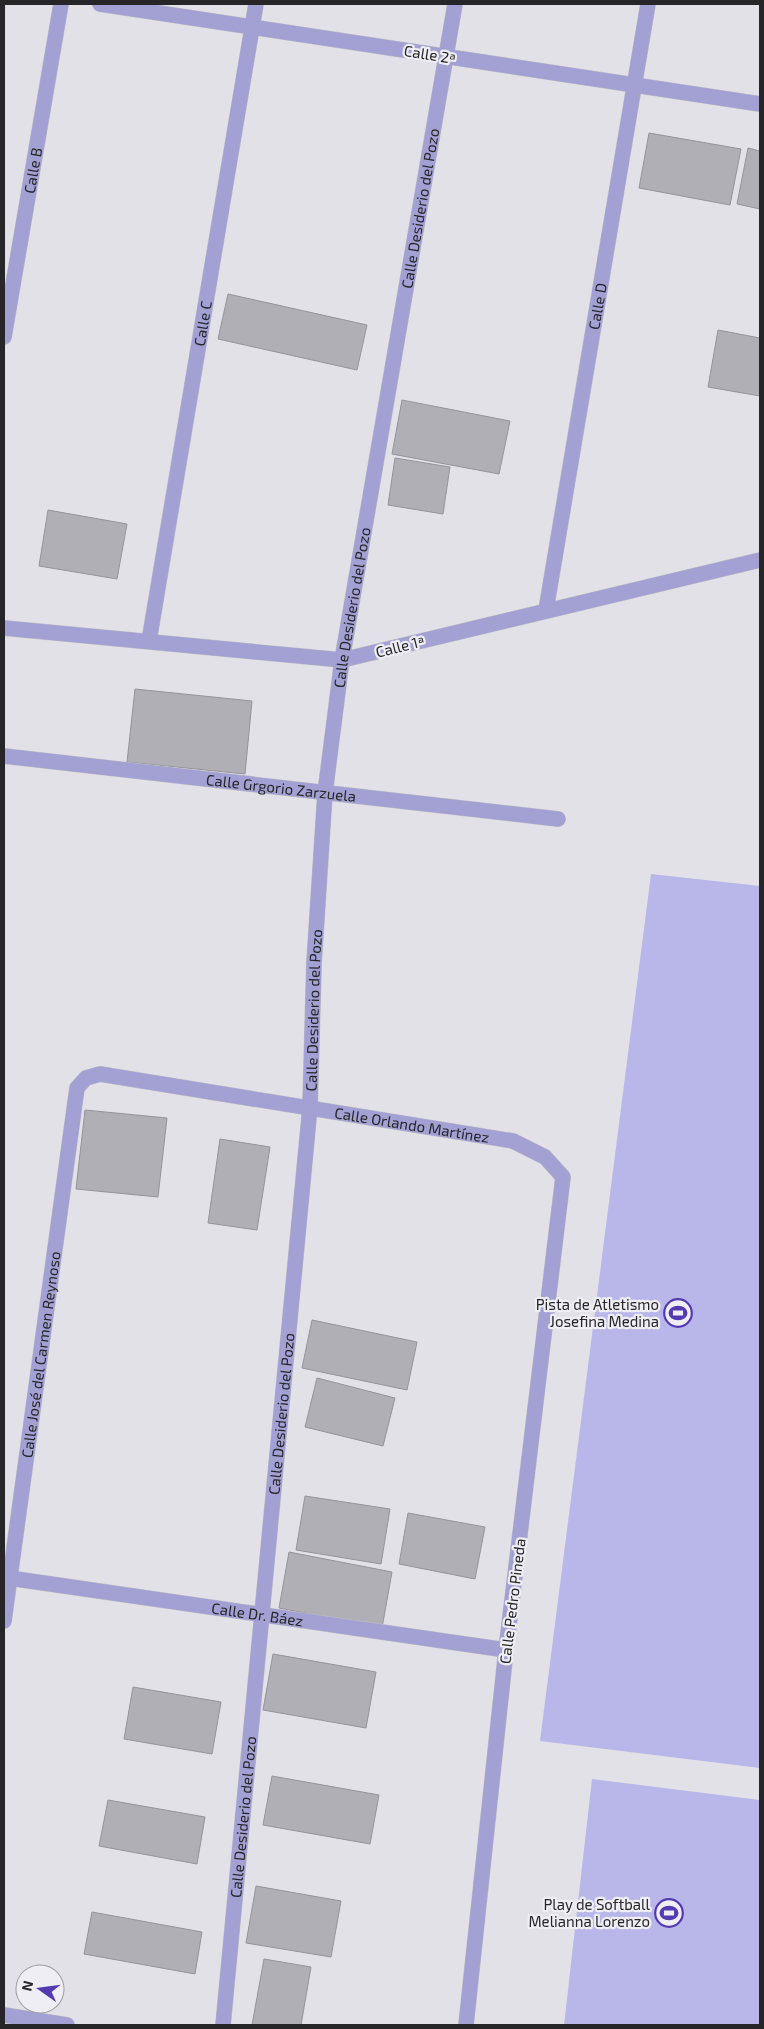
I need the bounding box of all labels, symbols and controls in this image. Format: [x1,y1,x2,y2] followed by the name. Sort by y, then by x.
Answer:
[403,41,457,67] street label: Calle 2ª
[397,127,442,290] street label: Calle Desiderio del Pozo
[20,146,45,195] street label: Calle B
[584,282,610,331] street label: Calle D
[190,299,215,347] street label: Calle C
[330,526,374,689] street label: Calle Desiderio del Pozo
[374,631,426,661] street label: Calle 1ª
[205,770,357,805] street label: Calle Grgorio Zarzuela
[301,928,325,1092] street label: Calle Desiderio del Pozo
[333,1103,491,1146] street label: Calle Orlando Martínez
[17,1250,64,1459] street label: Calle José del Carmen Reynoso
[536,1295,659,1330] place label: Pista de Atletismo Josefina Medina
[663,1298,693,1328] sports icon: Pista de Atletismo Josefina Medina
[264,1332,298,1495] street label: Calle Desiderio del Pozo
[495,1537,529,1665] street label: Calle Pedro Pineda
[210,1598,304,1630] street label: Calle Dr. Báez
[226,1735,259,1899] street label: Calle Desiderio del Pozo
[528,1895,651,1930] place label: Play de Softball Melianna Lorenzo
[654,1898,684,1928] sports icon: Play de Softball Melianna Lorenzo
[15,1964,65,2014] north arrow
[17,1979,36,1993] text: N

